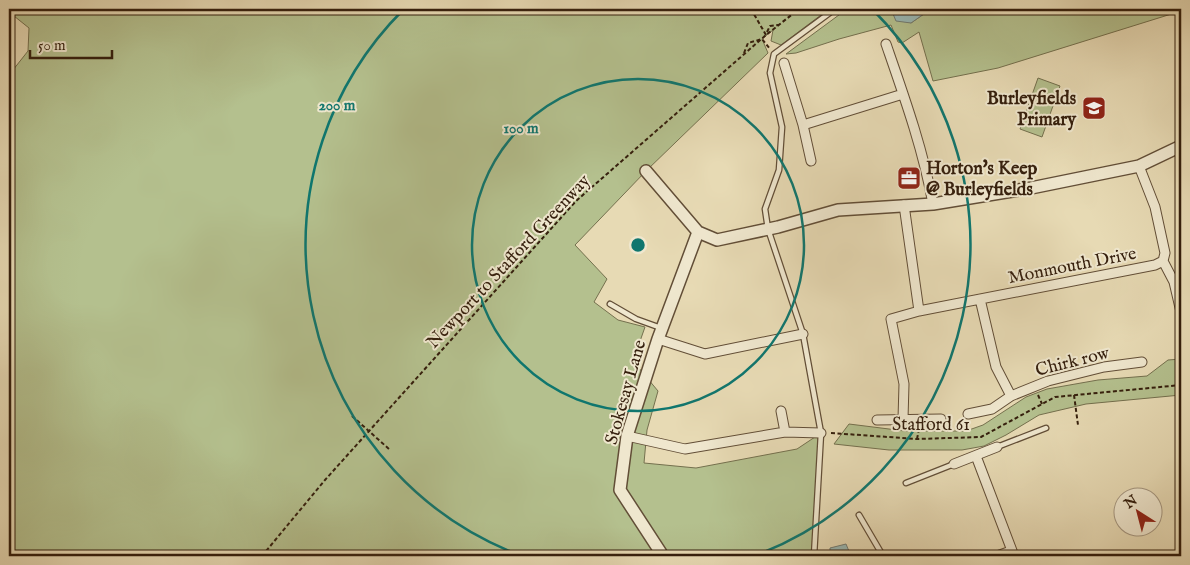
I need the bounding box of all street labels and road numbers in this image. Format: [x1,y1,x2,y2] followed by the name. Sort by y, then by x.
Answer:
[422,170,596,354] street label: Newport to Stafford Greenway
[1006,243,1138,290] street label: Monmouth Drive
[601,337,652,447] street label: Stokesay Lane
[1033,342,1113,383] street label: Chirk row
[892,414,970,437] street label: Stafford 61

